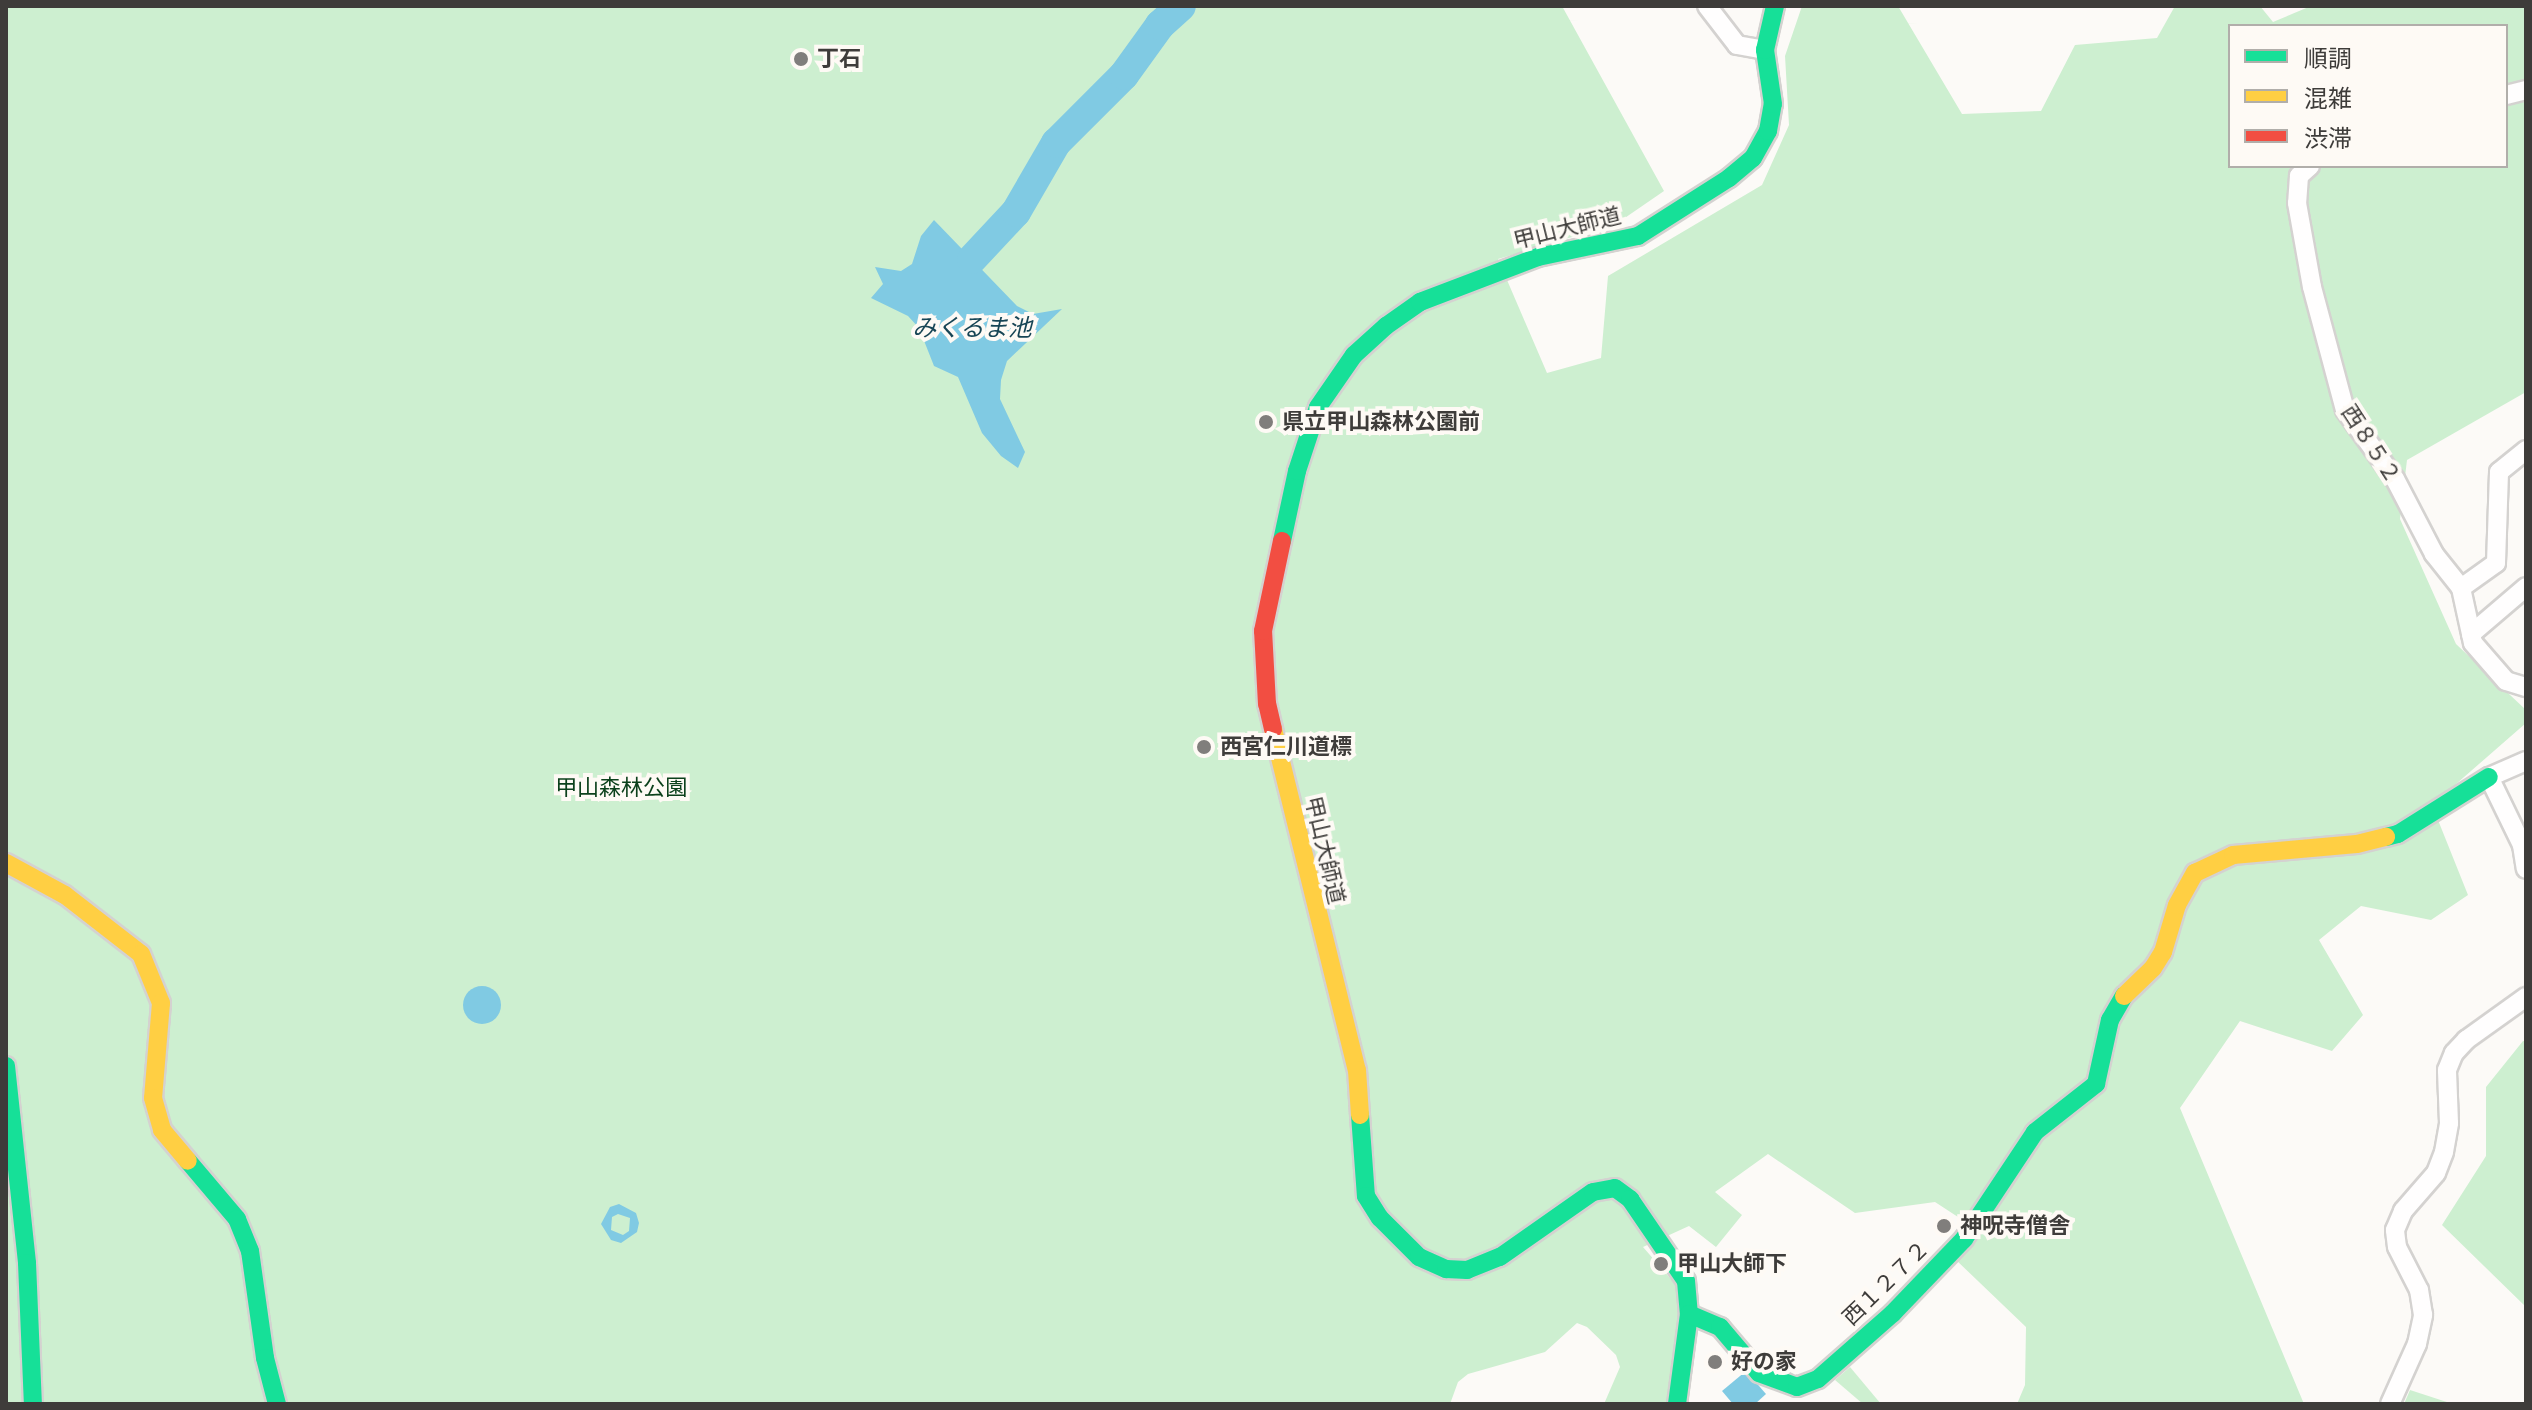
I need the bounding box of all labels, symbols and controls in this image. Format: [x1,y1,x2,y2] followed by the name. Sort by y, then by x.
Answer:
[2228,24,2508,168] legend
[2304,44,2352,73] text: 順調
[817,46,861,72] place label: 丁石
[792,50,810,68] marker: 丁石
[2304,84,2352,113] text: 混雑
[2304,124,2352,153] text: 渋滞
[1510,202,1624,254] street label: 甲山大師道
[912,314,1032,342] water label: みくるま池
[2336,400,2406,488] street label: 西８５２
[1282,409,1480,435] place label: 県立甲山森林公園前
[1257,413,1275,431] marker: 県立甲山森林公園前
[1220,734,1352,760] place label: 西宮仁川道標
[1195,738,1213,756] marker: 西宮仁川道標
[555,775,687,801] park label: 甲山森林公園
[1300,793,1350,907] street label: 甲山大師道
[1960,1213,2070,1239] place label: 神呪寺僧舎
[1935,1217,1953,1235] marker: 神呪寺僧舎
[1837,1235,1935,1331] street label: 西１２７２
[1677,1251,1787,1277] place label: 甲山大師下
[1652,1255,1670,1273] marker: 甲山大師下
[1731,1349,1797,1375] place label: 好の家
[1706,1353,1724,1371] marker: 好の家

